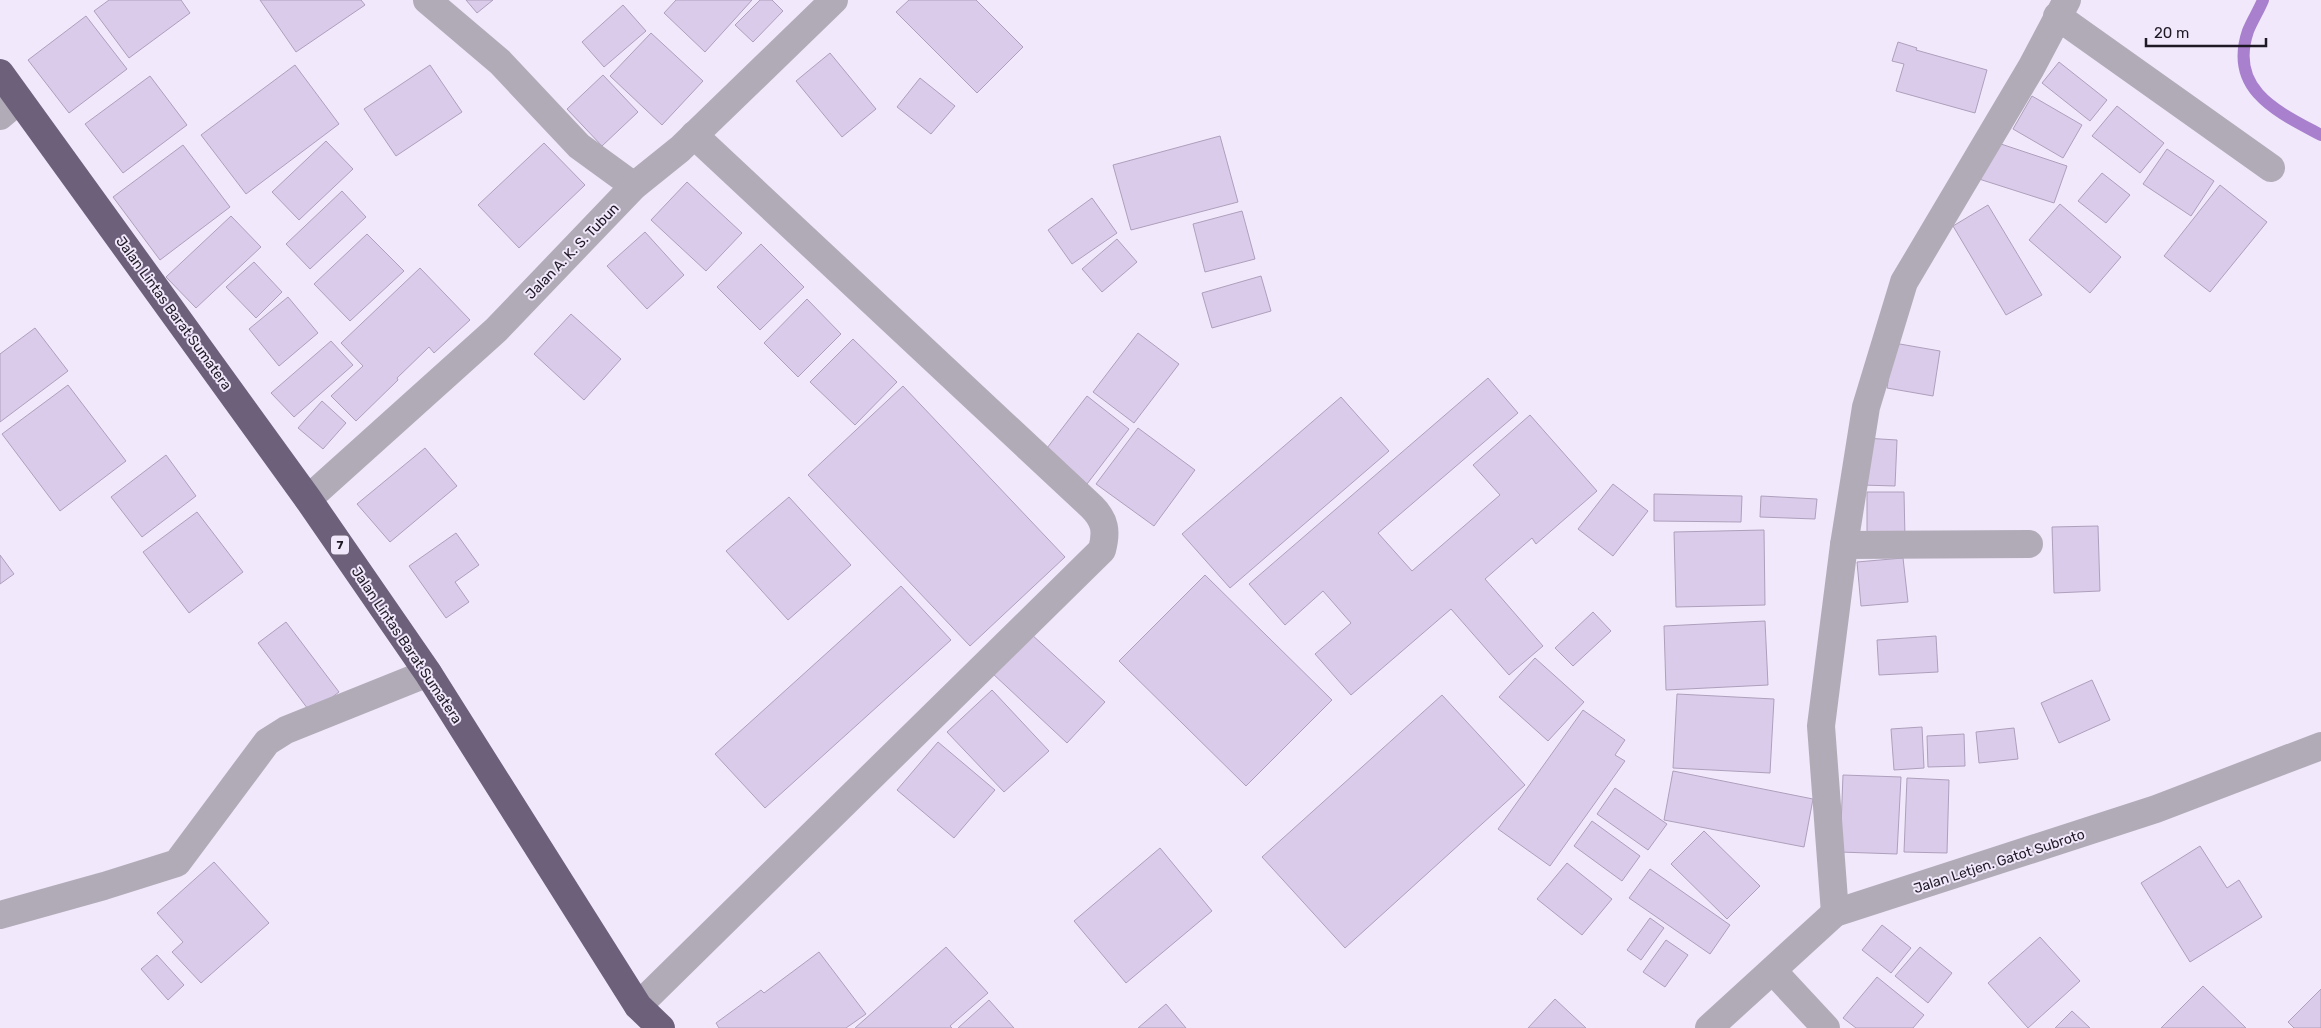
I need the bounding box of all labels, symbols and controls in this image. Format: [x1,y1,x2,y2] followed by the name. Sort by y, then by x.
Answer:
[2146,15,2266,47] scale bar
[2154,24,2189,42] text: 20 m
[522,200,623,303] street label: Jalan A. K. S. Tubun
[112,233,235,393] street label: Jalan Lintas Barat Sumatera
[331,536,349,554] road number: 7
[348,564,465,727] street label: Jalan Lintas Barat Sumatera
[1911,826,2087,897] street label: Jalan Letjen. Gatot Subroto

